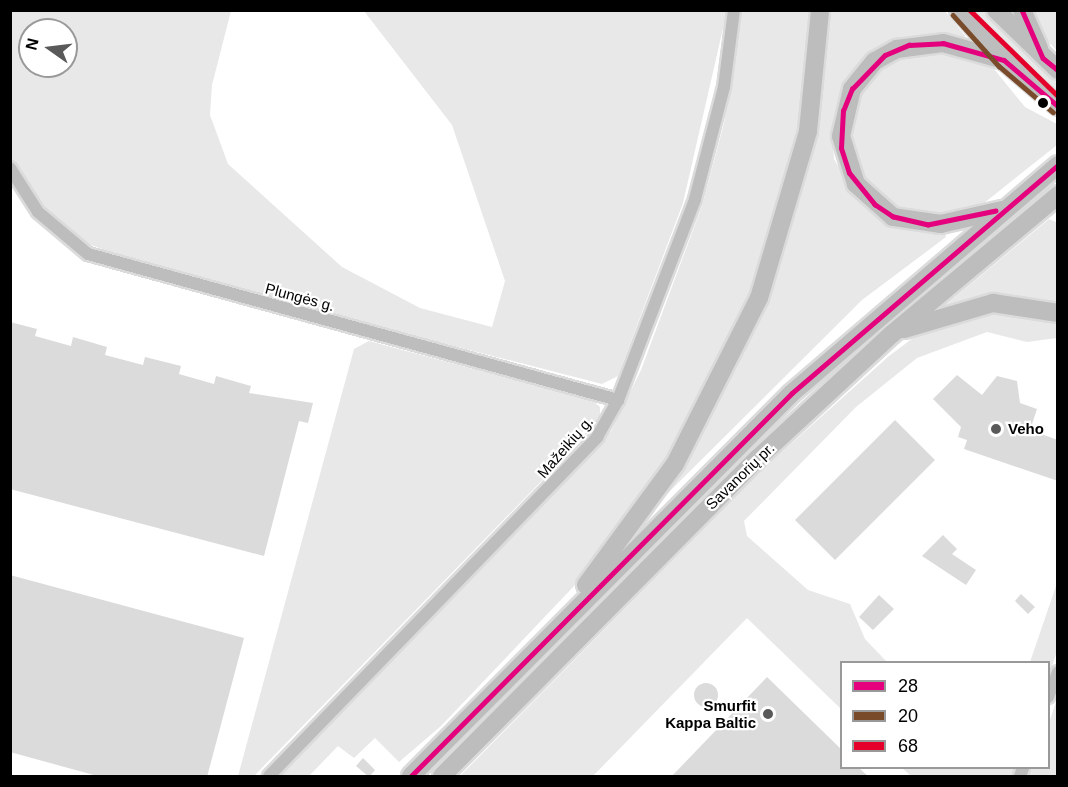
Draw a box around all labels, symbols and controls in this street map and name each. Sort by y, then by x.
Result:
north arrow [18,18,78,78]
text: N [22,36,42,52]
unlabelled marker [1037,97,1049,109]
street label: Plungės g. [263,279,337,315]
street label: Mažeikių g. [533,412,597,482]
place label: Veho [1008,420,1044,438]
marker: Veho [989,422,1003,436]
street label: Savanorių pr. [702,439,778,513]
legend [840,661,1050,769]
text: 28 [898,676,918,696]
place label: Smurfit Kappa Baltic [665,696,756,731]
text: 20 [898,706,918,726]
marker: Smurfit Kappa Baltic [761,707,775,721]
text: 68 [898,736,918,756]

